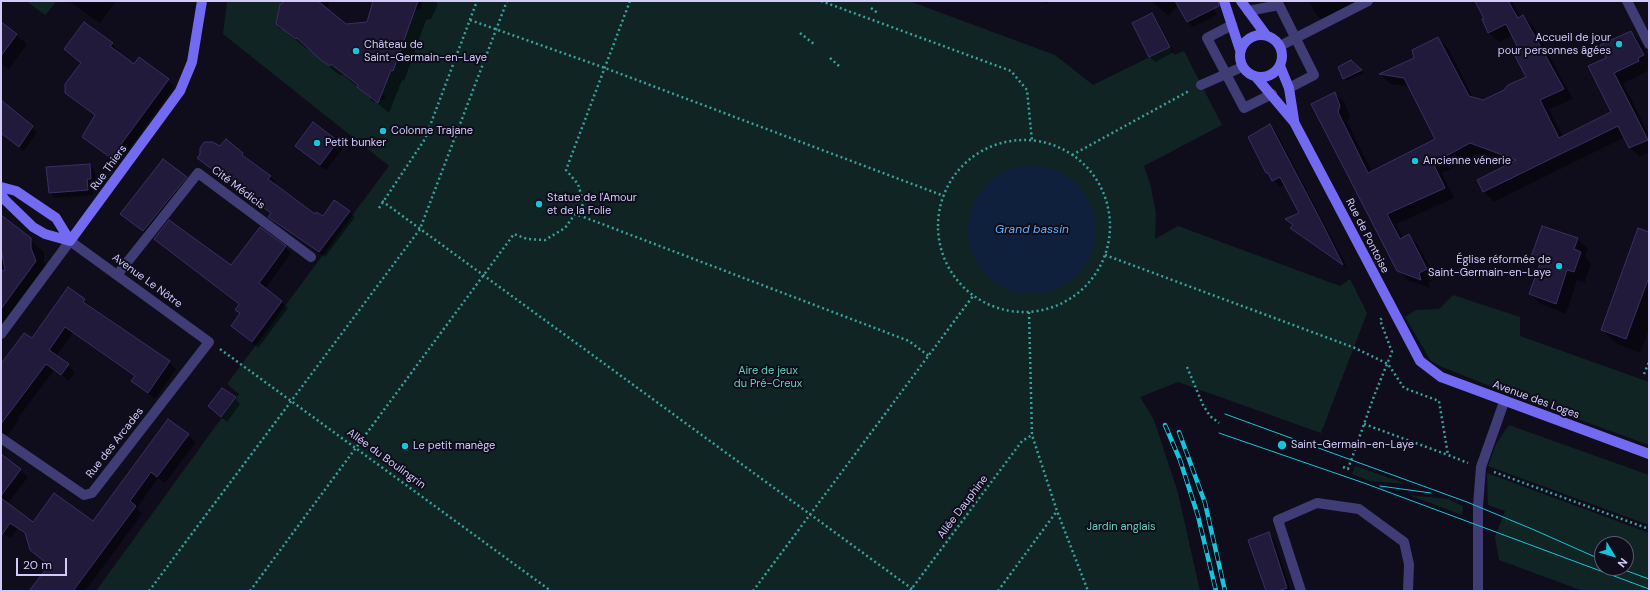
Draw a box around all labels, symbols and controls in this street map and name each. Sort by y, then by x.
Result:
place label: Accueil de jour pour personnes âgées [1498,31,1611,57]
place label: Château de Saint-Germain-en-Laye [364,38,487,64]
marker: Accueil de jour pour personnes âgées [1614,39,1624,49]
marker: Château de Saint-Germain-en-Laye [351,46,361,56]
place label: Colonne Trajane [391,124,473,138]
marker: Colonne Trajane [378,126,388,136]
place label: Petit bunker [325,136,386,150]
marker: Petit bunker [312,138,322,148]
street label: Rue Thiers [88,143,130,193]
place label: Ancienne vénerie [1423,154,1511,168]
marker: Ancienne vénerie [1410,156,1420,166]
street label: Cité Médicis [209,164,267,212]
place label: Statue de l'Amour et de la Folie [547,191,637,217]
street label: Rue de Pontoise [1342,196,1392,276]
marker: Statue de l'Amour et de la Folie [534,199,544,209]
water label: Grand bassin [995,223,1069,237]
street label: Avenue Le Nôtre [109,251,185,311]
place label: Église réformée de Saint-Germain-en-Laye [1428,253,1551,279]
marker: Église réformée de Saint-Germain-en-Laye [1554,261,1564,271]
park label: Aire de jeux du Pré-Creux [734,364,802,390]
street label: Avenue des Loges [1491,378,1581,422]
street label: Rue des Arcades [83,405,147,481]
street label: Allée du Boulingrin [344,426,428,492]
place label: Saint-Germain-en-Laye [1291,438,1414,452]
place label: Le petit manège [413,439,495,453]
marker: Saint-Germain-en-Laye [1276,439,1288,451]
marker: Le petit manège [400,441,410,451]
street label: Allée Dauphine [935,473,991,541]
park label: Jardin anglais [1086,520,1156,534]
north arrow [1594,536,1634,576]
scale bar [18,550,69,576]
text: N [1615,555,1631,570]
text: 20 m [23,557,52,573]

